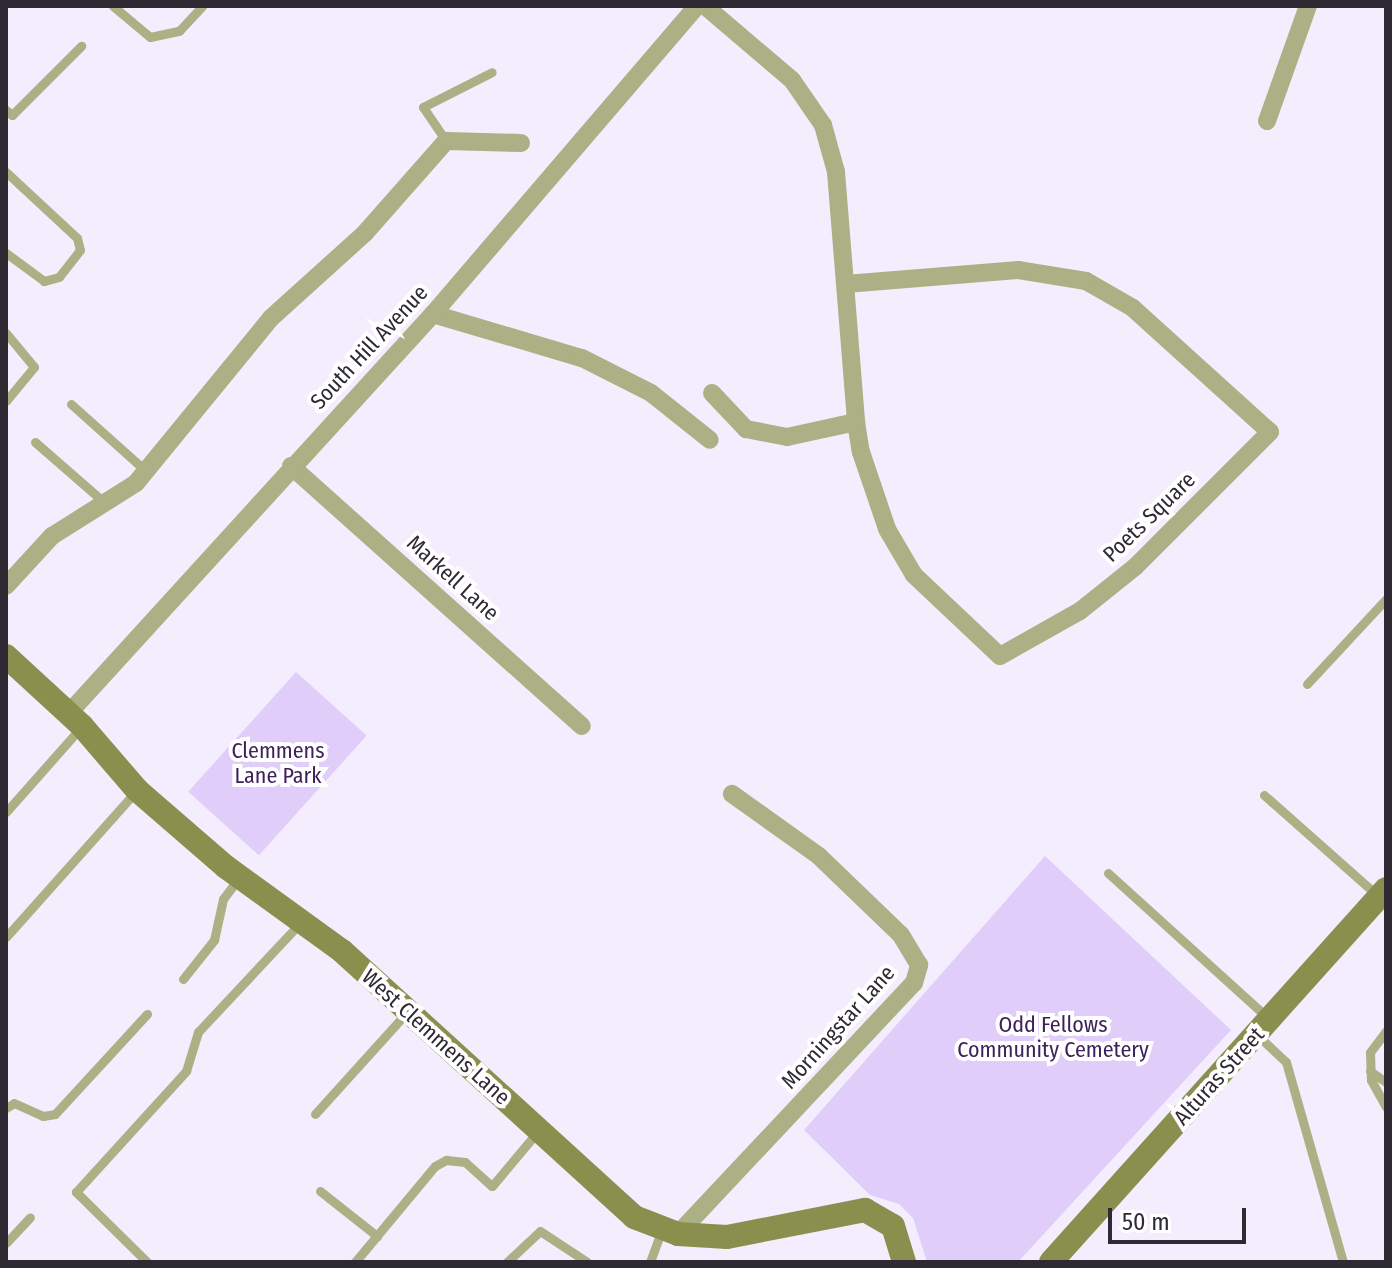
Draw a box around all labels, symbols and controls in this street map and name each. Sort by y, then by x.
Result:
street label: South Hill Avenue [305,280,433,414]
street label: Poets Square [1097,467,1201,567]
street label: Markell Lane [402,530,504,626]
park label: Clemmens Lane Park [231,737,325,788]
street label: Morningstar Lane [776,960,900,1094]
street label: West Clemmens Lane [357,964,515,1110]
park label: Odd Fellows Community Cemetery [957,1011,1149,1062]
street label: Alturas Street [1168,1022,1270,1130]
scale bar [1112,1192,1250,1242]
text: 50 m [1122,1208,1170,1236]

